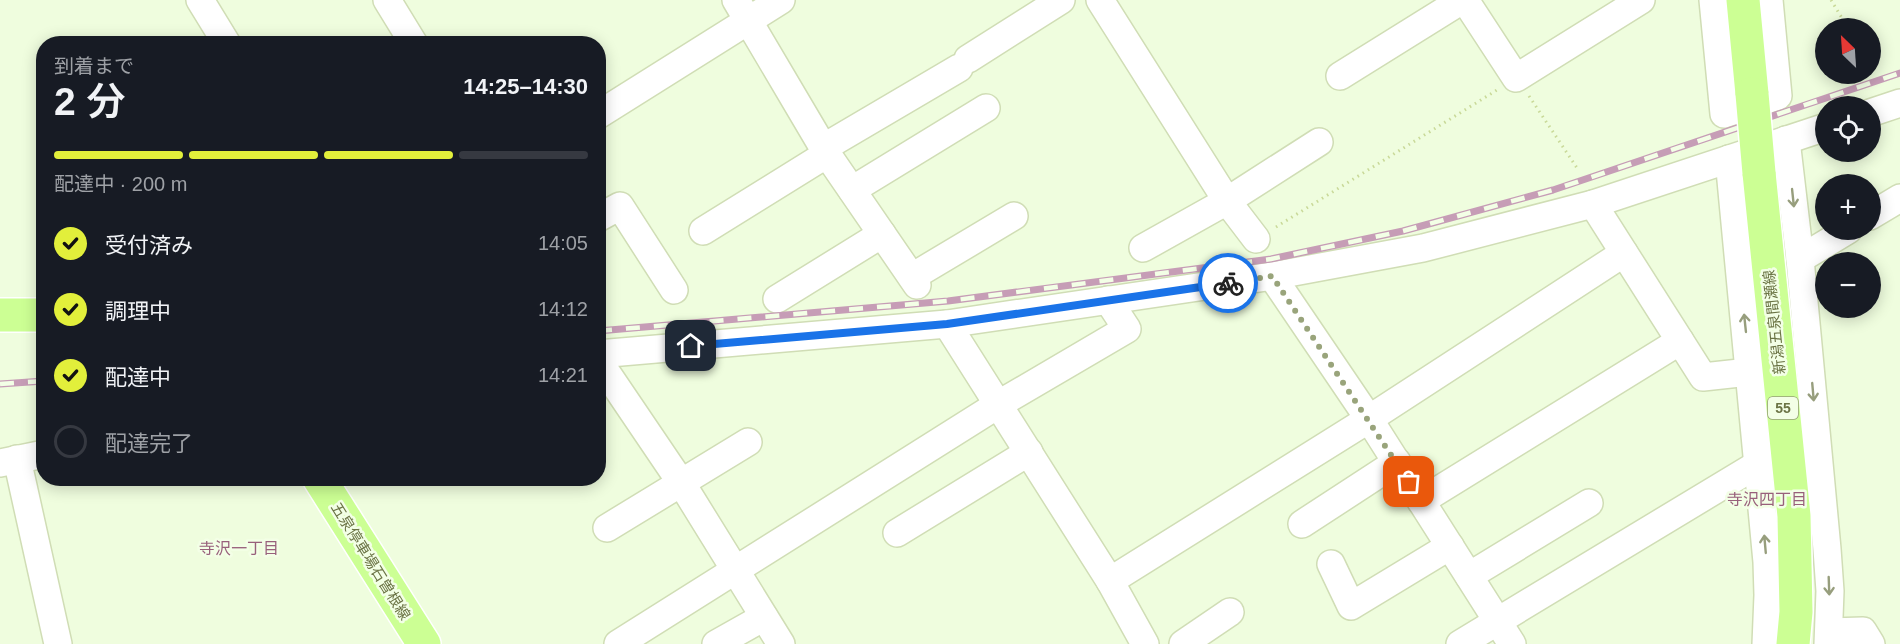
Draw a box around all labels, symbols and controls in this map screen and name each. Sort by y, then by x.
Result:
north arrow [1815,18,1881,84]
map controls [1815,18,1881,318]
text: 到着まで [54,55,134,77]
text: 14:25–14:30 [463,74,588,99]
text: 2 分 [54,80,126,123]
button: locate [1815,96,1881,162]
text: 配達中 · 200 m [54,173,187,195]
button: + [1815,174,1881,240]
one-way arrow [1788,188,1799,208]
icon: check [54,227,87,260]
text: 14:05 [538,232,588,254]
text: 受付済み [105,233,193,258]
button: − [1815,252,1881,318]
courier [1198,253,1258,313]
icon: bike [1212,267,1245,300]
street label: 新潟五泉間瀬線 [1760,269,1788,375]
icon: check [54,293,87,326]
text: 14:12 [538,298,588,320]
text: 調理中 [105,299,171,324]
one-way arrow [1739,313,1750,333]
pin [665,320,716,371]
icon: home [674,329,707,362]
icon: check [54,359,87,392]
text: 14:21 [538,364,588,386]
text: 配達中 [105,365,171,390]
one-way arrow [1808,382,1819,402]
road number: 55 [1768,397,1798,419]
text: 配達完了 [105,431,193,456]
pin [1383,456,1434,507]
icon: bag [1392,465,1425,498]
district label: 寺沢四丁目 [1727,491,1807,508]
street label: 五泉停車場石曽根線 [328,499,414,623]
one-way arrow [1759,534,1770,554]
district label: 寺沢一丁目 [199,540,279,557]
one-way arrow [1824,576,1835,596]

